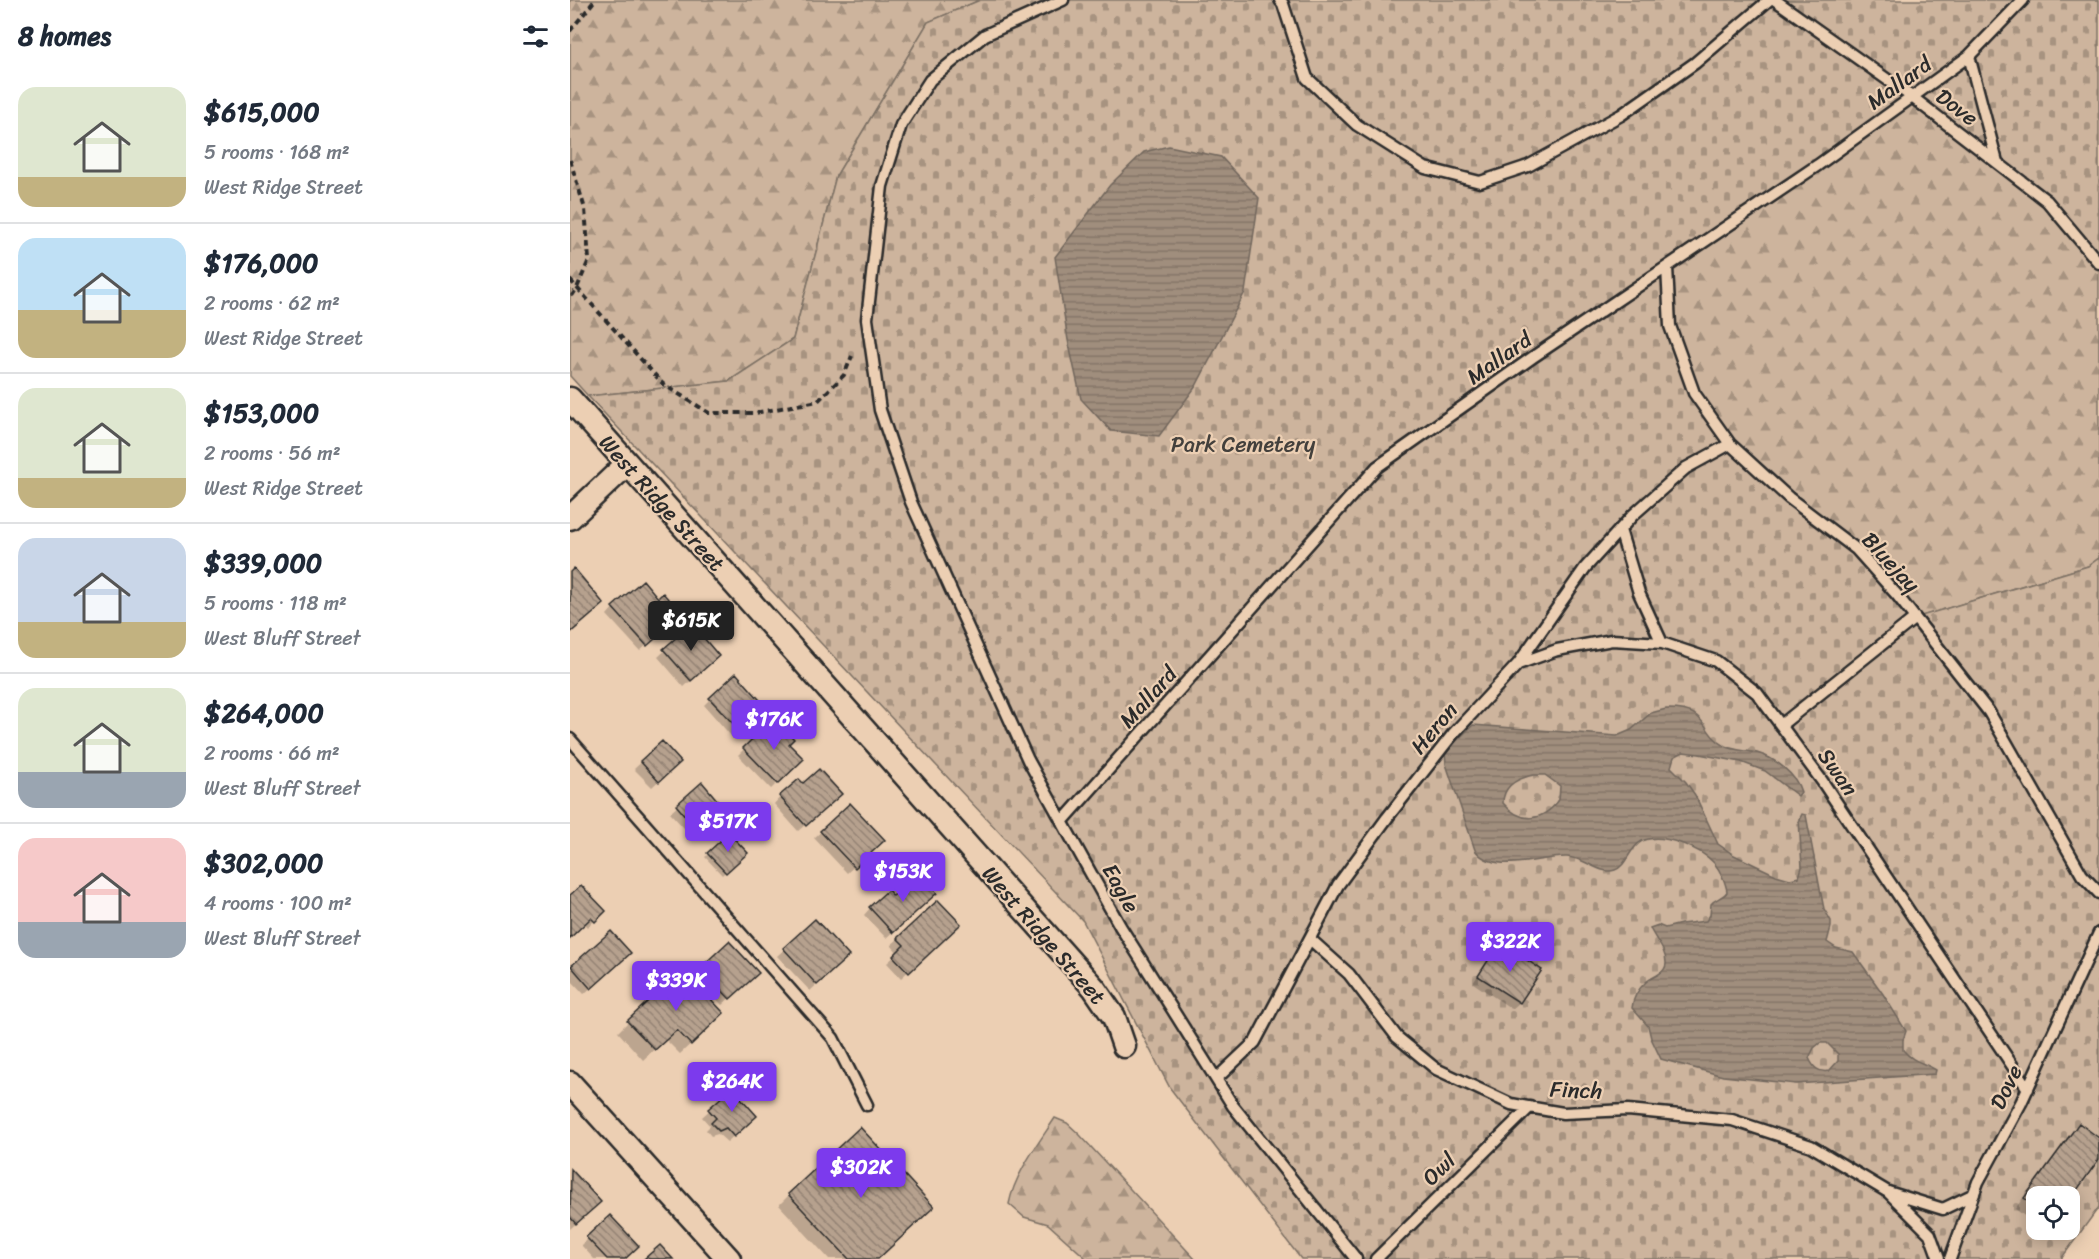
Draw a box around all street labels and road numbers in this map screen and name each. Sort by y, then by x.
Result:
street label: Mallard [1858,45,1941,120]
street label: Dove [1927,78,1987,136]
street label: Mallard [1458,320,1541,395]
street label: West Ridge Street [589,425,735,581]
street label: Bluejay [1852,522,1931,602]
street label: Mallard [1109,656,1188,737]
street label: Heron [1400,693,1468,763]
street label: Swan [1807,740,1869,805]
street label: West Ridge Street [972,856,1116,1014]
street label: Eagle [1091,856,1151,920]
street label: Dove [1978,1058,2034,1116]
street label: Finch [1549,1070,1603,1110]
street label: Owl [1413,1142,1466,1195]

